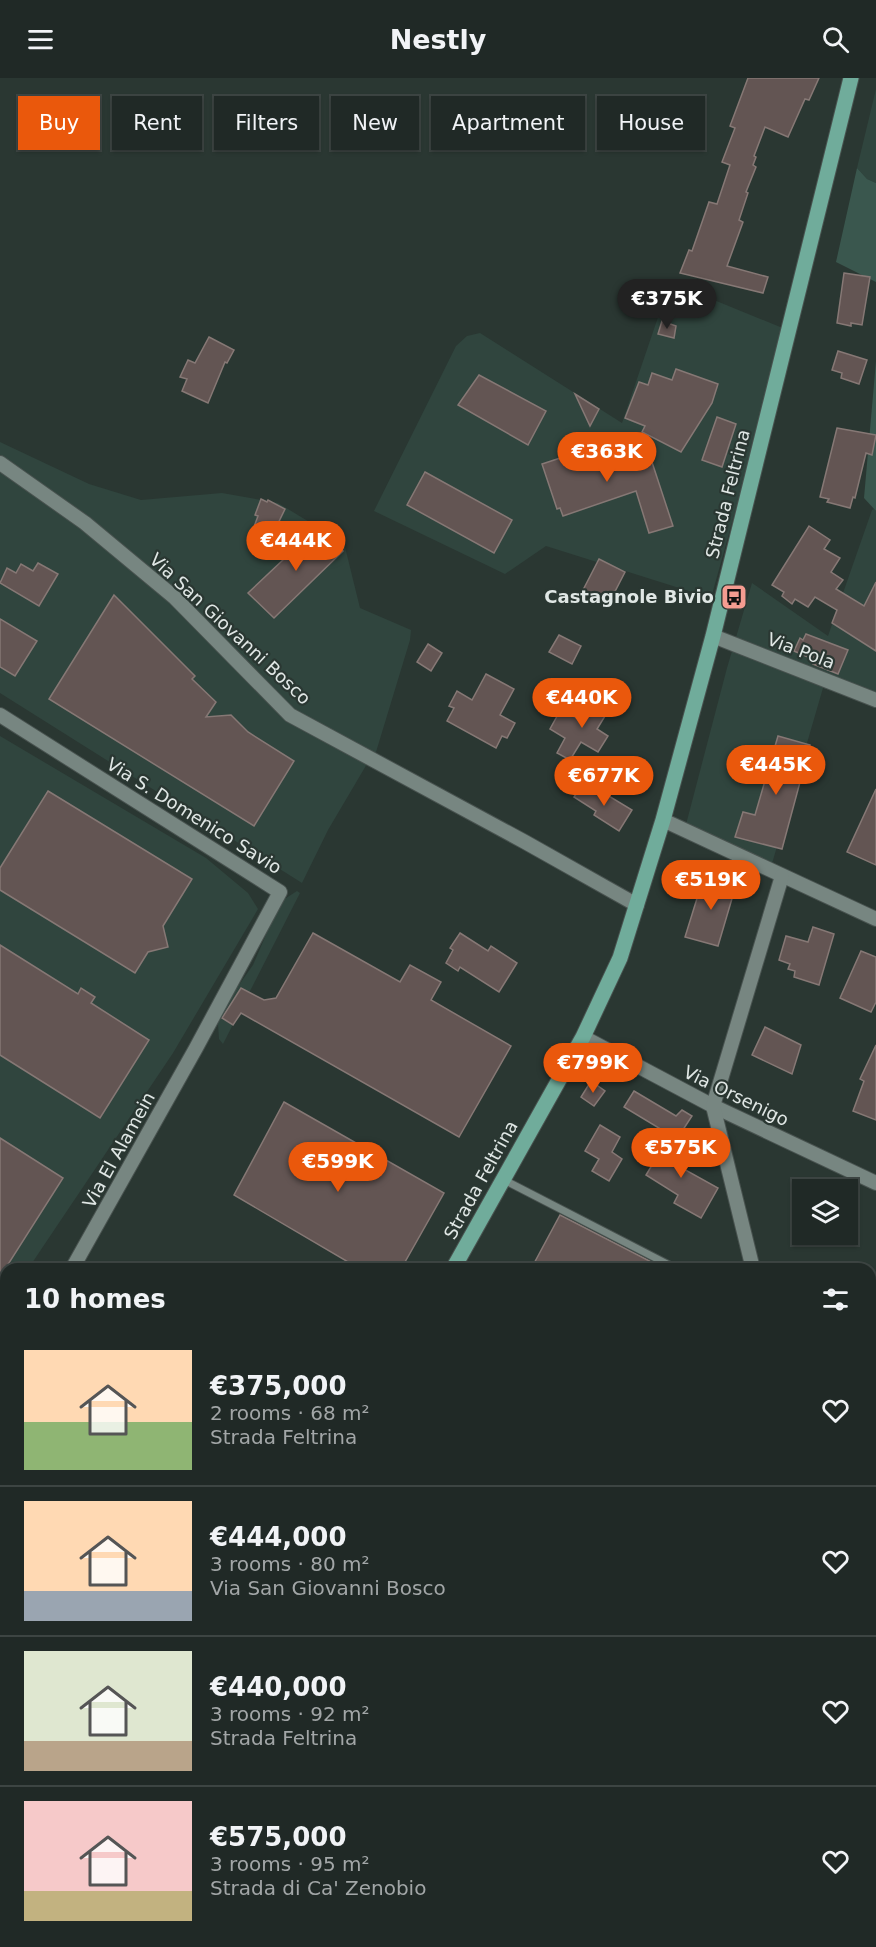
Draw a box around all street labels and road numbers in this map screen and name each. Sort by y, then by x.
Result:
street label: Strada Feltrina [701,427,754,561]
street label: Via San Giovanni Bosco [146,549,315,709]
street label: Via Pola [764,628,838,673]
street label: Via S. Domenico Savio [103,753,286,878]
street label: Via Orsenigo [680,1061,792,1130]
street label: Via El Alamein [78,1088,159,1211]
street label: Strada Feltrina [439,1117,522,1243]

